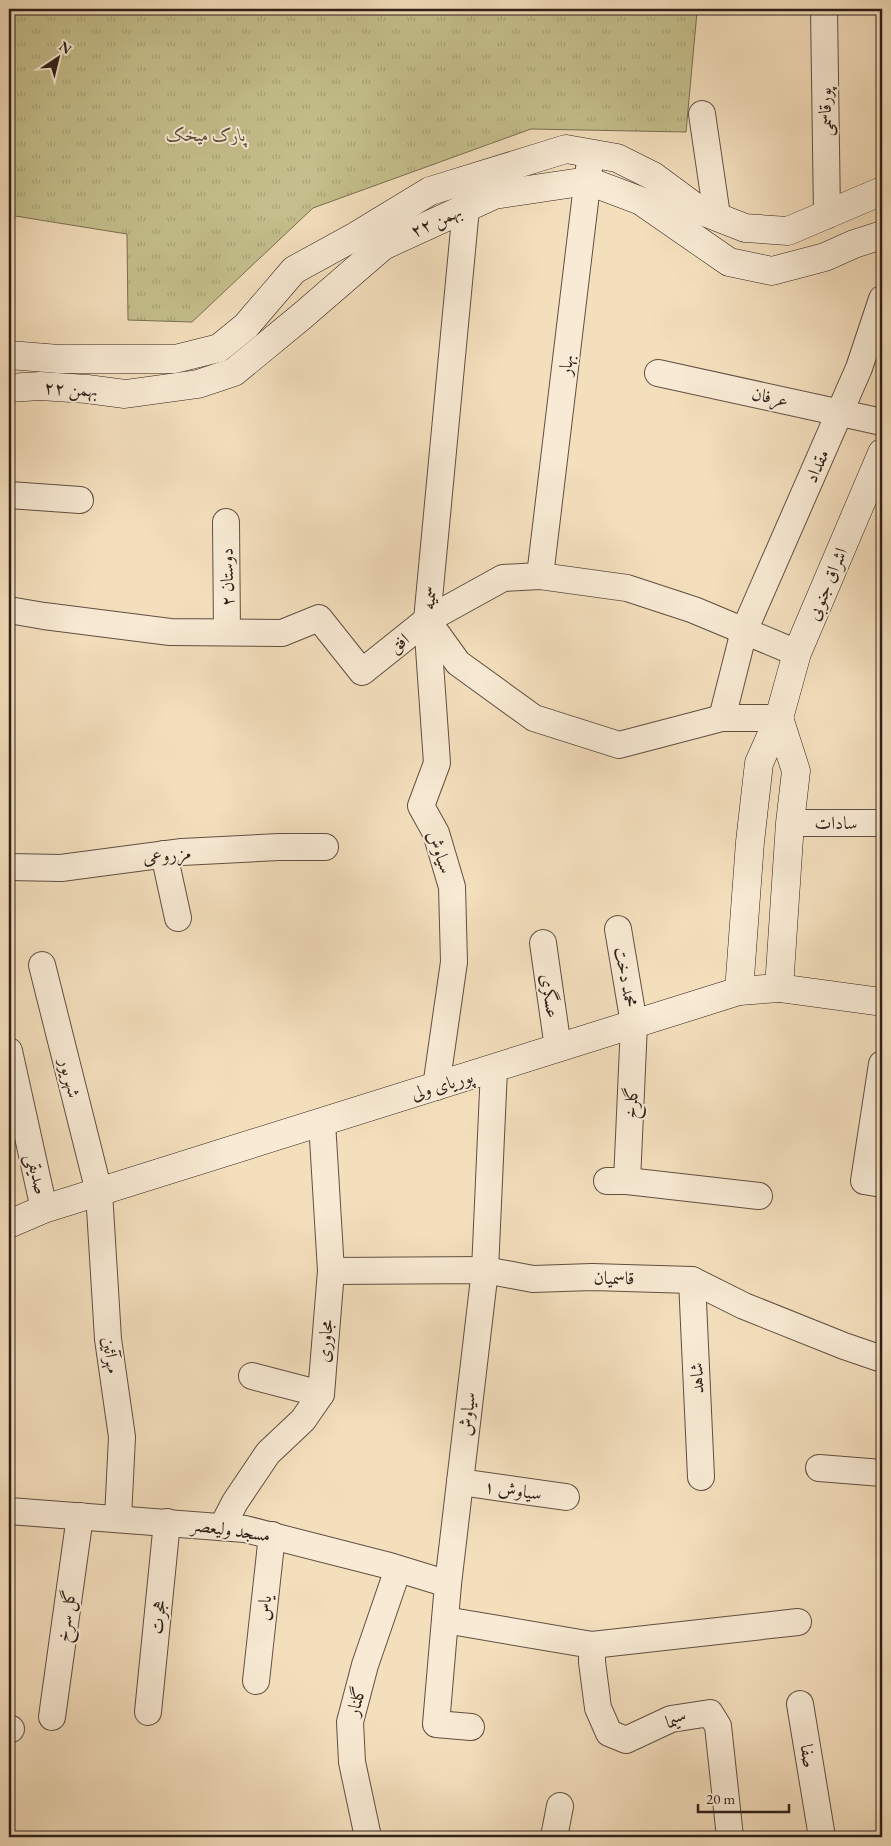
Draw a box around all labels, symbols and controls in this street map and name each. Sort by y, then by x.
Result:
north arrow [32,32,82,82]
text: N [56,37,76,58]
street label: پورقاسمی [813,86,838,137]
park label: پارک میخک [166,123,248,148]
street label: ۲۲ بهمن [407,199,465,243]
street label: بهار [553,353,579,379]
street label: ۲۲ بهمن [43,375,99,403]
street label: عرفان [749,381,791,414]
street label: مقداد [799,445,834,486]
street label: اشراق جنوبی [801,544,854,625]
street label: دوستان ۲ [214,548,239,606]
street label: سمیه [416,585,441,611]
street label: افق [384,627,414,658]
street label: سادات [814,811,858,834]
street label: سیاوش [422,827,458,876]
street label: مزروعی [142,841,192,870]
street label: محمد دخت [610,945,643,1009]
street label: عسگری [535,972,565,1020]
street label: شهریور [53,1054,86,1100]
street label: پوریای ولی [408,1064,478,1107]
street label: گلرخ [618,1086,648,1120]
street label: صدیقی [20,1151,53,1197]
street label: قاسمیان [593,1266,635,1289]
street label: مجاوری [311,1318,338,1363]
street label: مهرآئین [97,1335,125,1375]
street label: شاهد [684,1362,709,1394]
street label: سیاوش [453,1391,480,1437]
street label: سیاوش ۱ [483,1474,543,1505]
street label: مسجد ولیعصر [188,1512,272,1547]
street label: گل سرخ [50,1588,86,1644]
street label: یاس [251,1593,276,1622]
street label: هجرت [145,1599,171,1635]
street label: گلنار [340,1684,370,1720]
street label: سیما [663,1706,689,1733]
street label: صفا [795,1743,822,1769]
scale bar [698,1781,790,1813]
text: 20 m [706,1789,735,1808]

